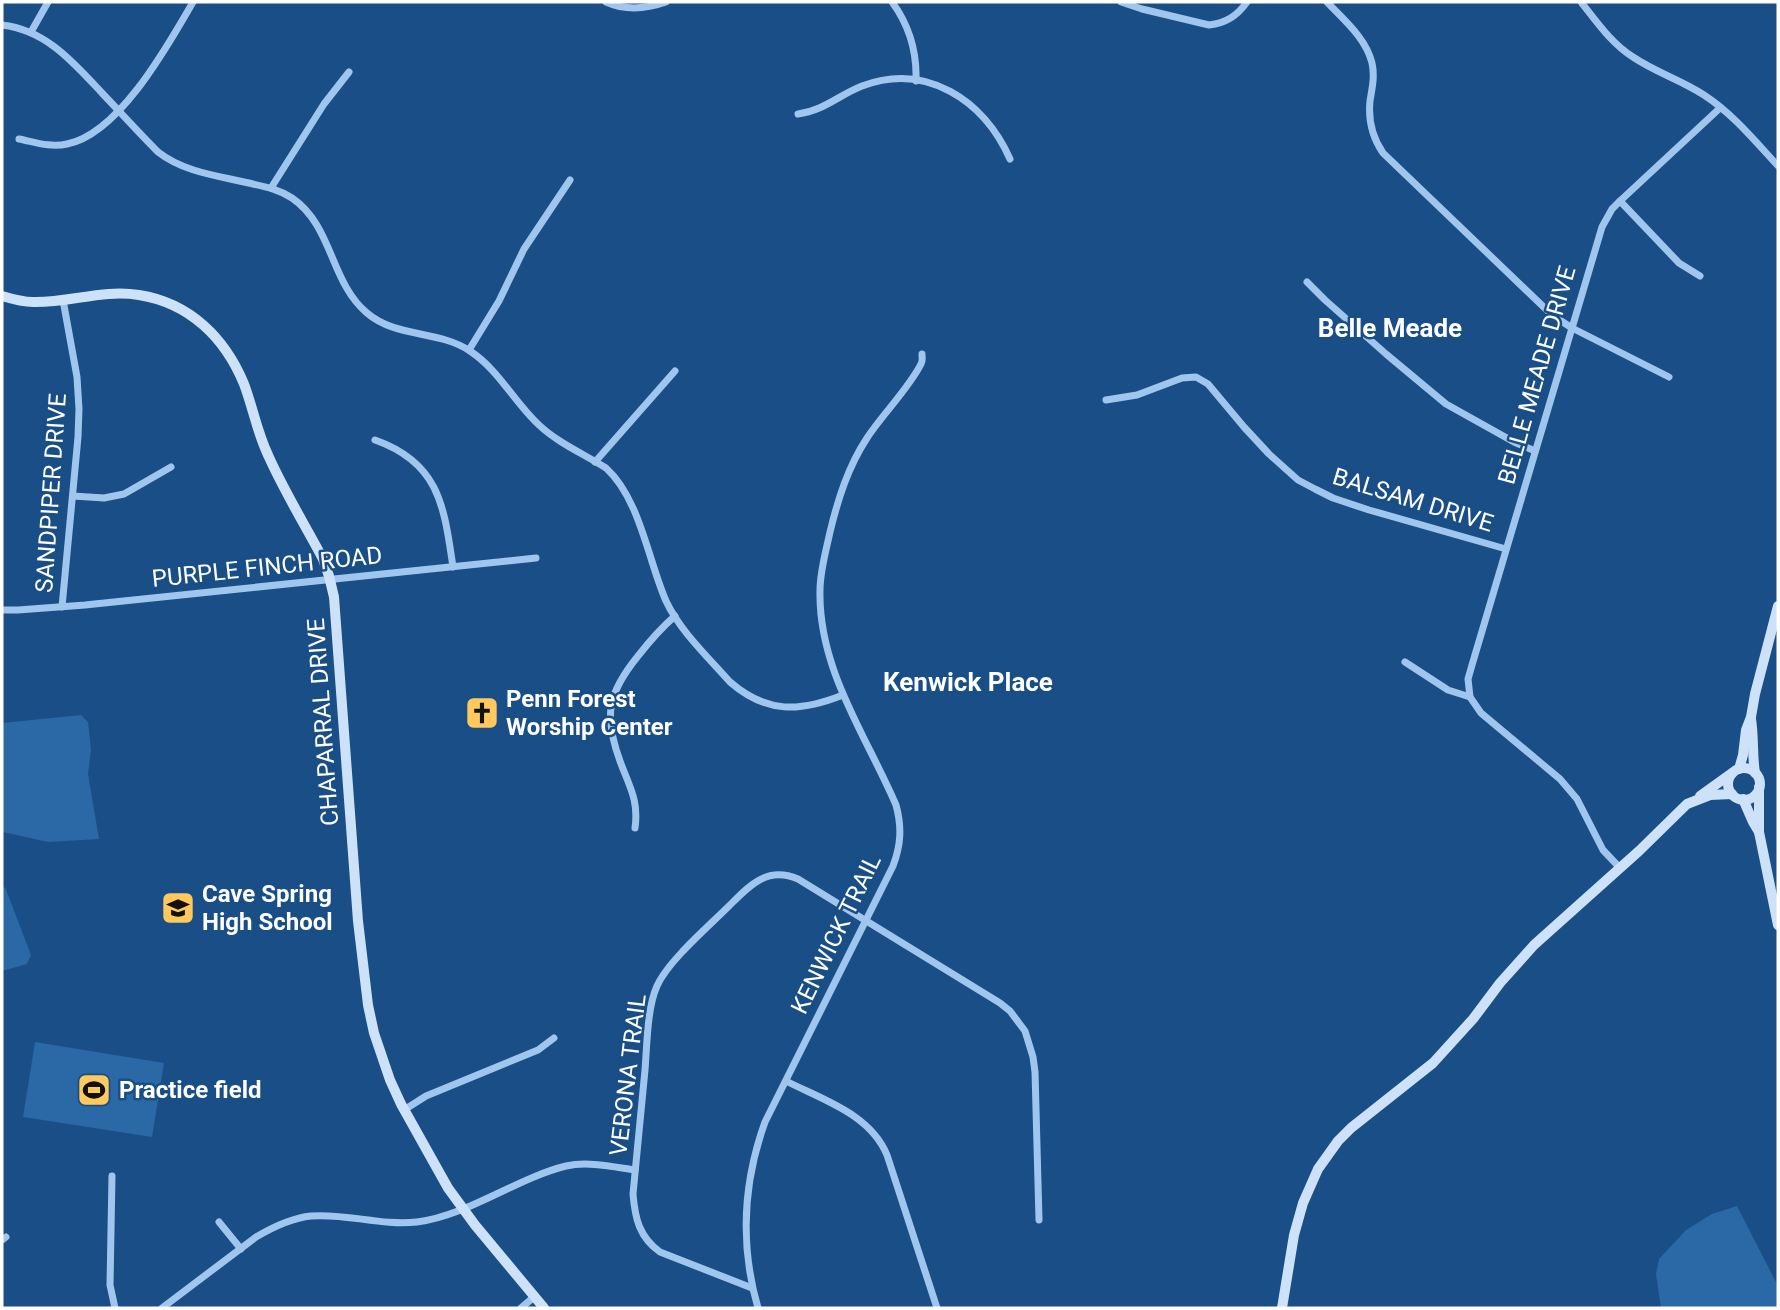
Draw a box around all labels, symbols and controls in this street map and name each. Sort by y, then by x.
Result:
street label: BELLE MEADE DRIVE [1492,263,1582,487]
district label: Belle Meade [1318,313,1462,343]
street label: SANDPIPER DRIVE [30,392,72,594]
street label: BALSAM DRIVE [1329,462,1497,538]
street label: PURPLE FINCH ROAD [151,541,383,593]
street label: CHAPARRAL DRIVE [302,617,344,827]
district label: Kenwick Place [883,667,1053,697]
place label: Penn Forest Worship Center [506,685,673,741]
church icon: Penn Forest Worship Center [463,694,501,732]
street label: KENWICK TRAIL [785,850,887,1018]
place label: Cave Spring High School [202,880,333,936]
school or university icon: Cave Spring High School [159,889,197,927]
street label: VERONA TRAIL [604,992,652,1158]
sports icon: Practice field [75,1071,113,1109]
place label: Practice field [119,1076,262,1104]

